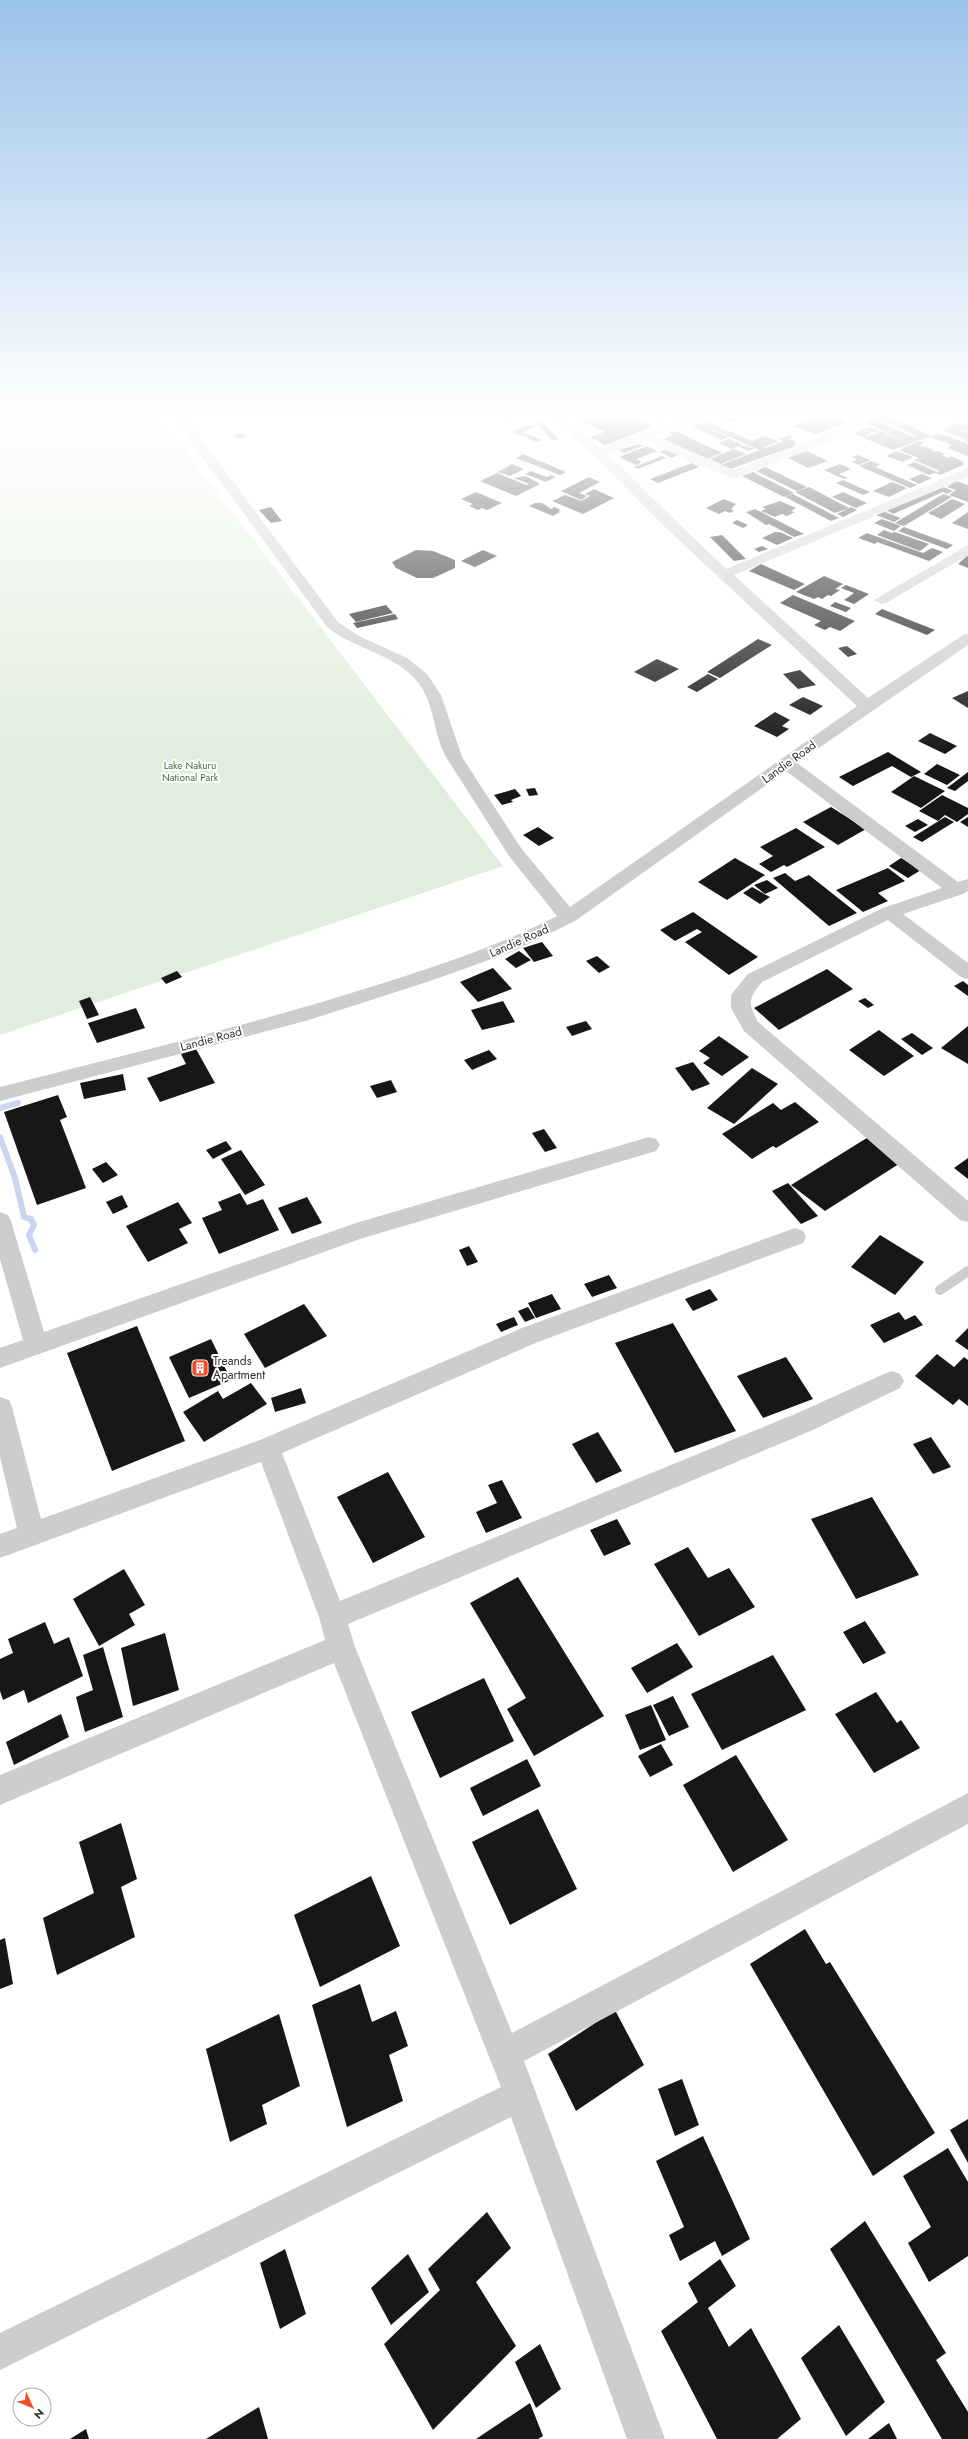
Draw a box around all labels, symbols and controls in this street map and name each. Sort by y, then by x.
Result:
street label: Landie Road [758,736,820,788]
park label: Lake Nakuru National Park [162,758,219,785]
street label: Landie Road [487,920,551,962]
street label: Landie Road [178,1022,244,1056]
place label: Treands Apartment [213,1352,265,1384]
building icon: Treands Apartment [190,1358,210,1378]
north arrow [12,2387,52,2427]
text: N [30,2405,48,2423]

